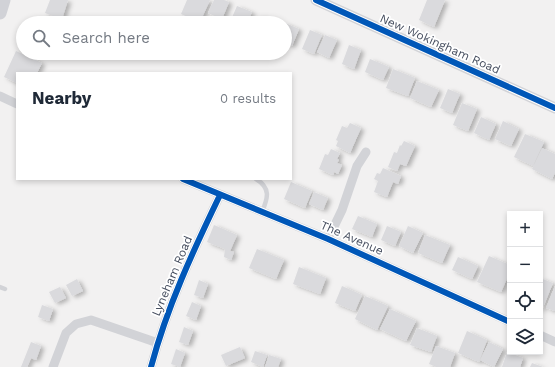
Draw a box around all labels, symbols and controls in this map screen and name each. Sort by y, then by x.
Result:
street label: New Wokingham Road [378,11,502,77]
search box [16,16,292,60]
icon: search [30,27,52,49]
text: Search here [62,29,150,47]
text: Nearby [32,88,91,108]
text: 0 results [220,91,276,106]
map controls [507,211,543,355]
button: + [507,211,543,247]
street label: The Avenue [318,218,386,258]
street label: Lyneham Road [149,234,195,318]
button: − [507,247,543,283]
button: locate [507,283,543,319]
button: layers [507,319,543,355]

